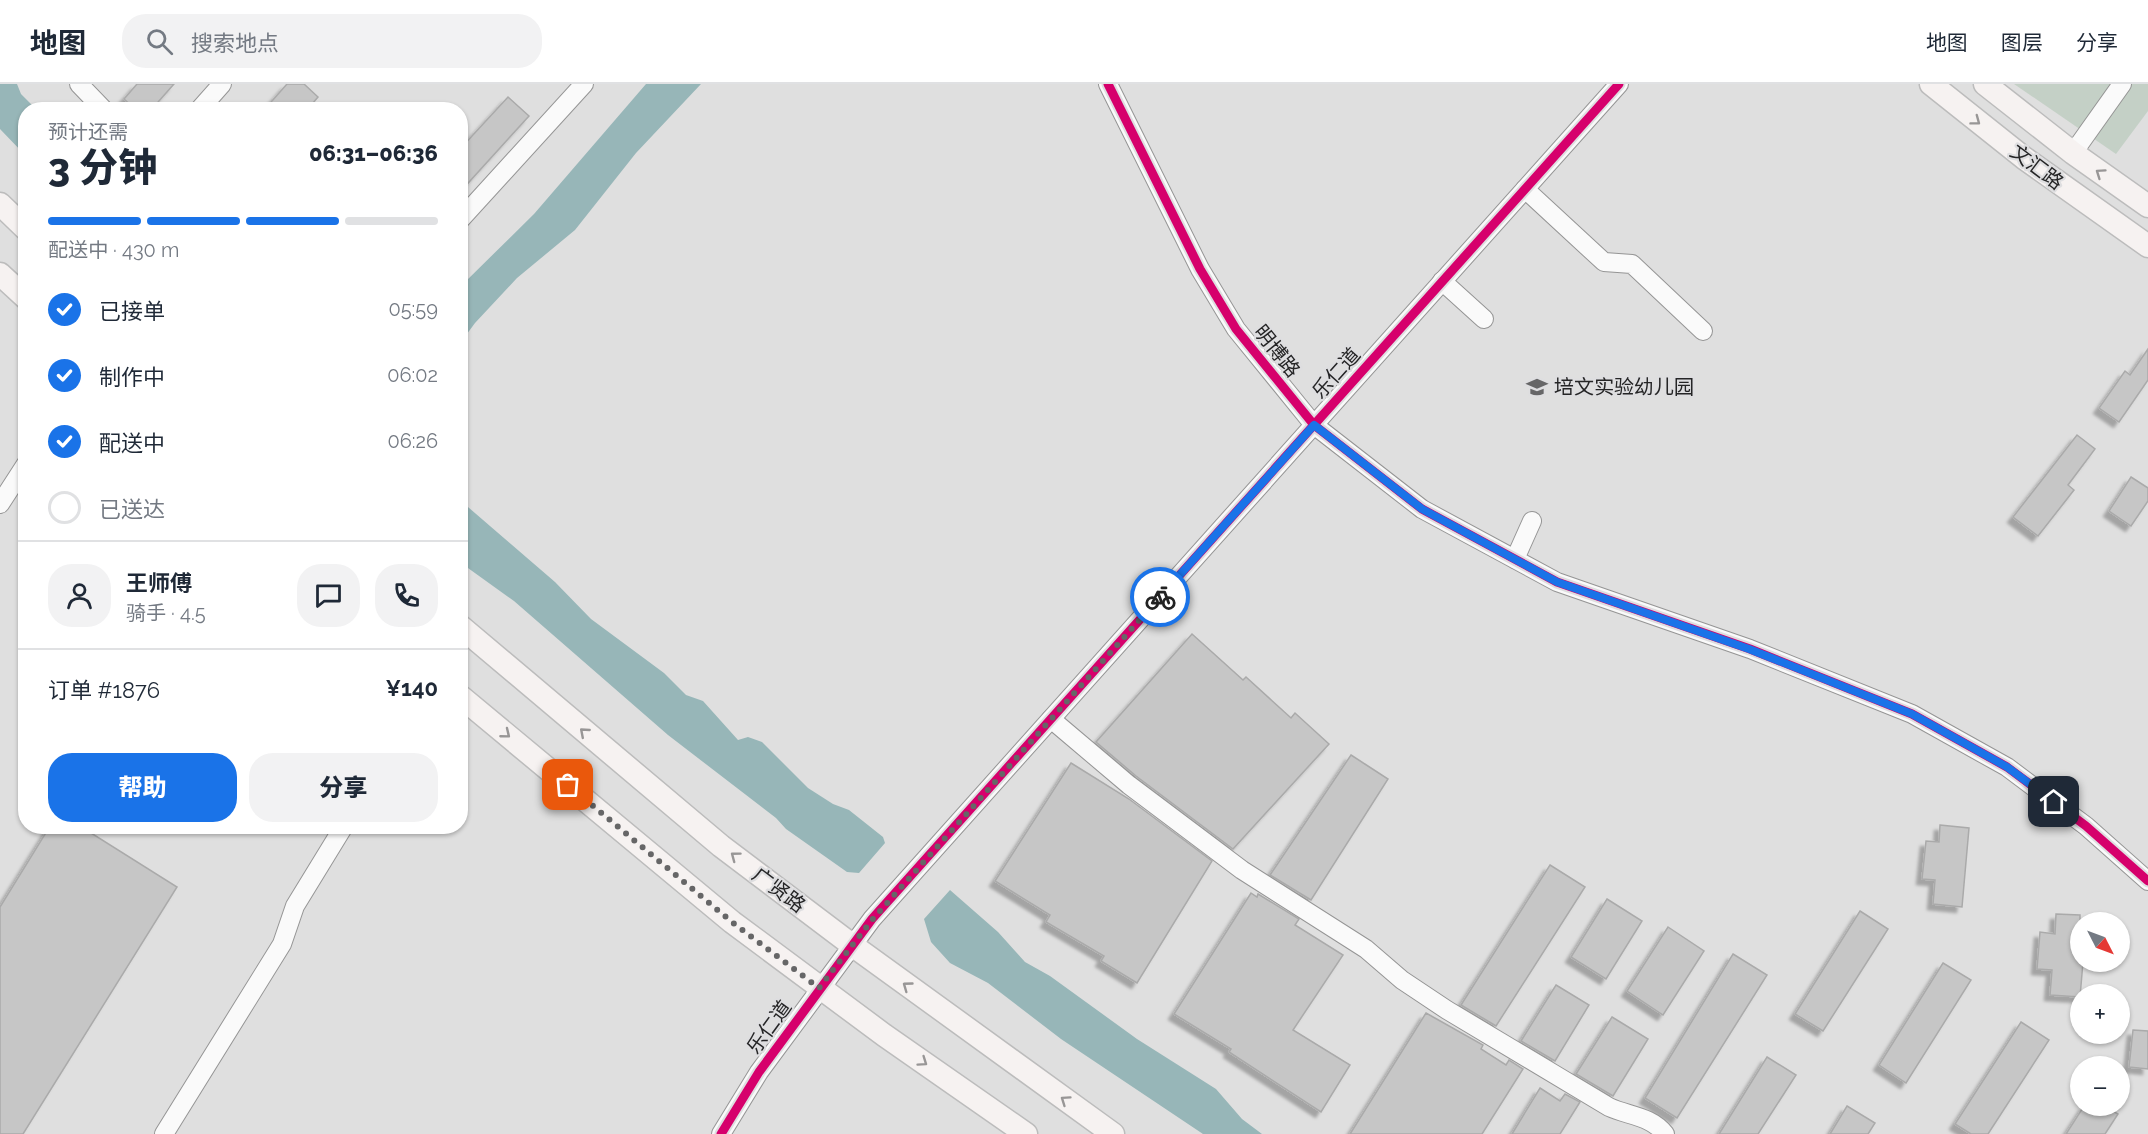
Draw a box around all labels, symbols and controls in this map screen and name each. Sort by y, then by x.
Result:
search box [122,14,542,68]
icon: search [143,25,176,58]
text: 地图 [30,27,86,60]
text: 搜索地点 [191,30,279,56]
text: 地图 [1926,30,1968,55]
text: 图层 [2001,30,2043,55]
text: 分享 [2076,30,2118,55]
one-way arrow [1969,114,1980,125]
text: 预计还需 [48,120,128,144]
street label: 文汇路 [2006,139,2068,195]
text: 06:31–06:36 [309,140,438,166]
text: 3 分钟 [48,144,157,190]
one-way arrow [2096,169,2107,180]
text: 配送中 · 430 m [48,238,179,262]
icon: check [48,293,81,326]
text: 05:59 [388,297,438,321]
text: 已接单 [99,298,165,324]
street label: 明博路 [1249,320,1305,382]
street label: 乐仁道 [1307,343,1365,403]
icon: check [48,359,81,392]
text: 06:02 [387,363,438,387]
text: 制作中 [99,364,165,390]
school or university icon: 培文实验幼儿园 [1525,375,1549,399]
place label: 培文实验幼儿园 [1554,375,1694,399]
icon: check [48,425,81,458]
text: 06:26 [387,429,438,453]
text: 配送中 [99,430,165,456]
text: 已送达 [99,496,165,522]
button: person [48,564,111,627]
button: chat [297,564,360,627]
button: phone [375,564,438,627]
courier [1130,567,1190,627]
text: 王师傅 [126,570,192,596]
icon: bike [1144,581,1177,614]
text: 骑手 · 4.5 [126,601,206,625]
text: ¥140 [385,675,438,701]
text: 订单 #1876 [48,677,160,703]
one-way arrow [499,726,510,737]
one-way arrow [580,728,591,739]
button: 帮助 [48,753,237,822]
button: 分享 [249,753,438,822]
pin [542,759,593,810]
icon: bag [551,768,584,801]
pin [2028,776,2079,827]
icon: home [2037,785,2070,818]
one-way arrow [730,853,741,864]
street label: 广贤路 [748,862,810,918]
north arrow [2070,912,2130,972]
map controls [2070,912,2130,1116]
one-way arrow [903,982,914,993]
button: + [2070,984,2130,1044]
street label: 乐仁道 [742,996,796,1058]
one-way arrow [916,1055,927,1066]
button: − [2070,1056,2130,1116]
one-way arrow [1061,1096,1072,1107]

